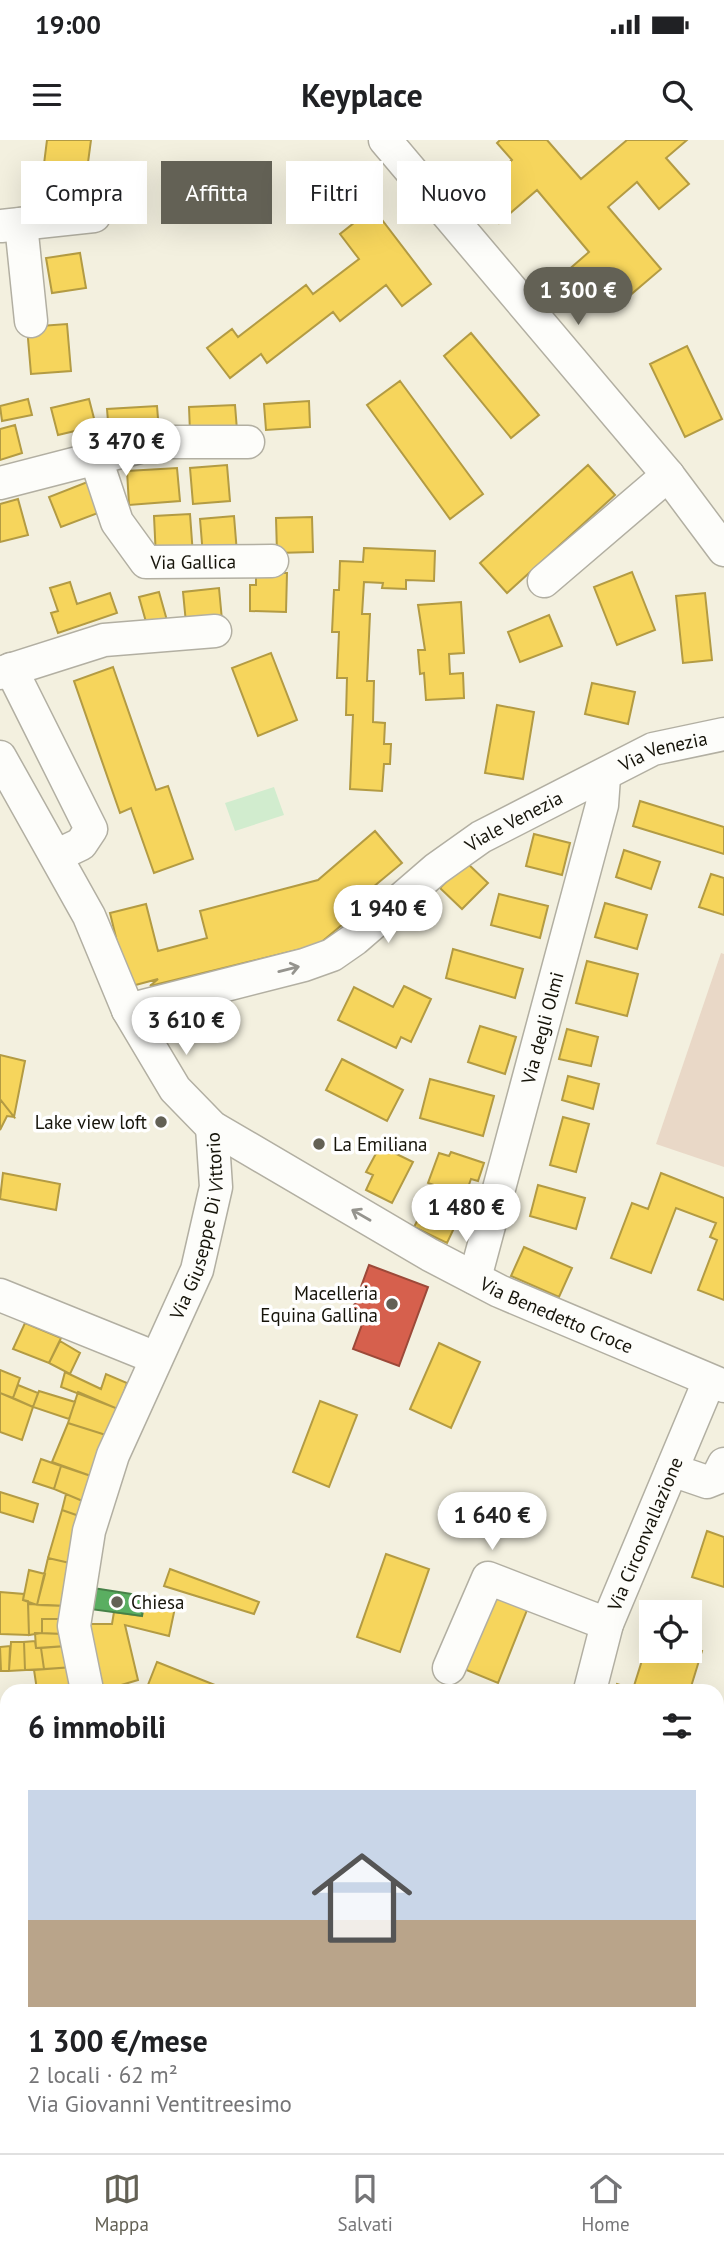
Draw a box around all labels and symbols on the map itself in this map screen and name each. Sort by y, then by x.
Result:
pin: 1 300 € [513,268,643,327]
pin: 3 470 € [61,418,191,478]
street label: Via Gallica [149,549,236,574]
street label: Via Venezia [614,726,709,777]
street label: Viale Venezia [459,785,567,857]
pin: 1 940 € [323,886,453,945]
one-way arrow [277,962,300,975]
street label: Via degli Olmi [515,969,569,1088]
pin: 3 610 € [121,998,251,1057]
place label: Lake view loft [35,1110,148,1134]
marker: Lake view loft [153,1114,169,1130]
street label: Via Giuseppe Di Vittorio [164,1131,229,1324]
place label: La Emiliana [333,1132,428,1156]
marker: La Emiliana [311,1136,327,1152]
pin: 1 480 € [401,1184,531,1244]
one-way arrow [351,1207,371,1221]
street label: Via Benedetto Croce [475,1271,637,1358]
place label: Macelleria Equina Gallina [260,1281,378,1327]
marker: Macelleria Equina Gallina [384,1296,400,1312]
street label: Via Circonvallazione [602,1453,688,1615]
pin: 1 640 € [427,1492,557,1552]
place label: Chiesa [131,1590,184,1614]
marker: Chiesa [109,1594,125,1610]

